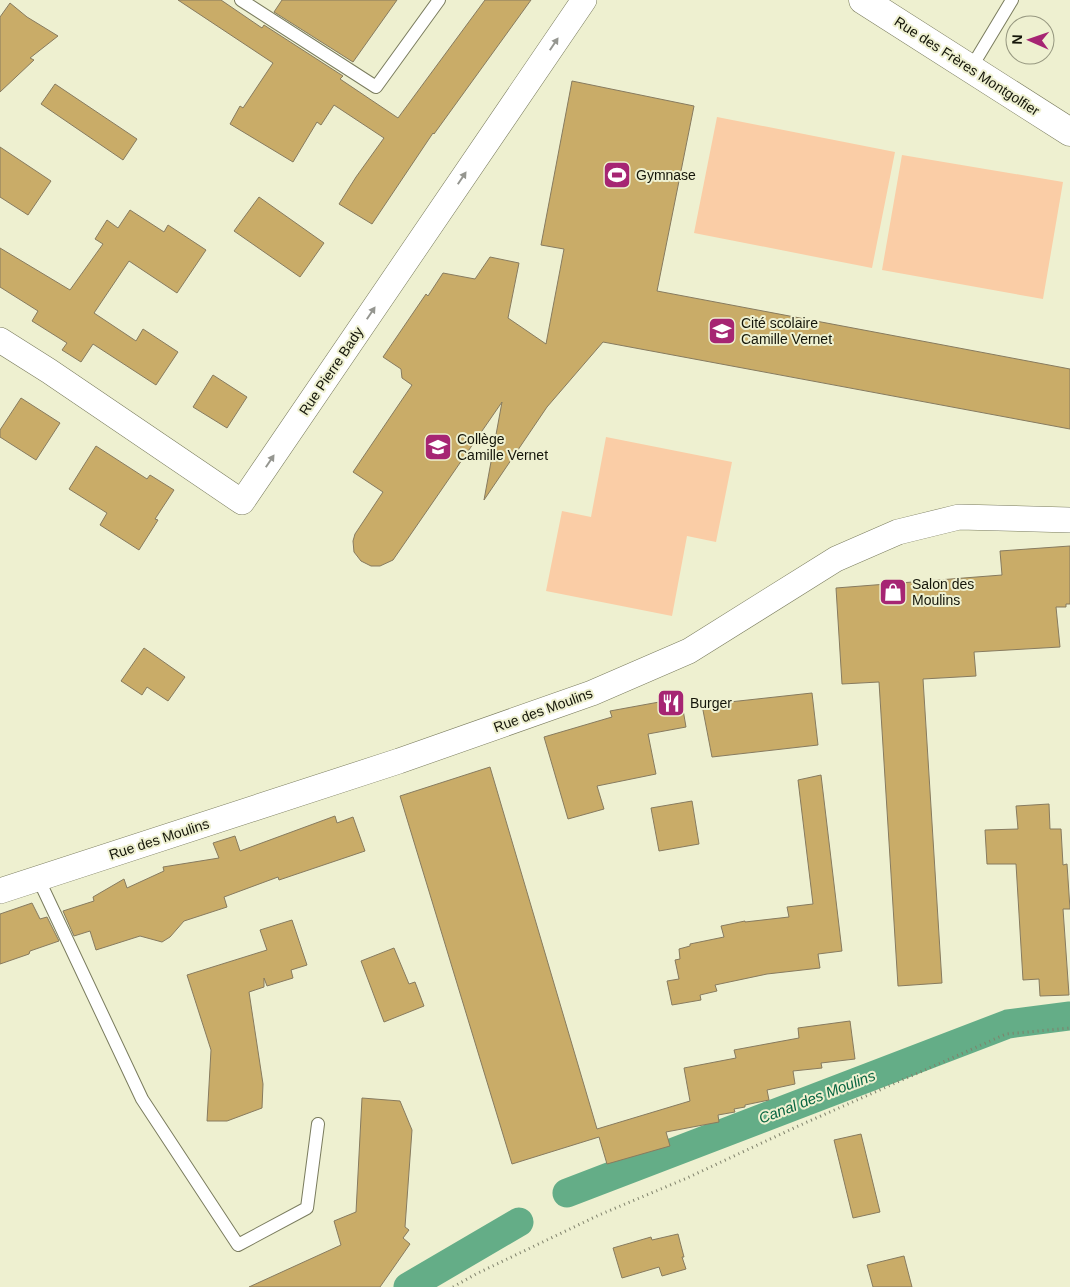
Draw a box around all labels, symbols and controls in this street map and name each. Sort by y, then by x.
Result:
street label: Rue des Frères Montgolfier [892,13,1043,119]
north arrow [1005,15,1055,65]
text: N [1009,34,1025,45]
one-way arrow [549,37,559,51]
sports icon: Gymnase [602,160,632,190]
place label: Gymnase [636,167,696,183]
one-way arrow [458,172,467,185]
one-way arrow [366,306,376,319]
place label: Cité scolaire Camille Vernet [741,315,832,347]
school or university icon: Cité scolaire Camille Vernet [707,316,737,346]
street label: Rue Pierre Bady [296,324,366,418]
place label: Collège Camille Vernet [457,431,548,463]
school or university icon: Collège Camille Vernet [423,432,453,462]
one-way arrow [265,455,274,468]
place label: Salon des Moulins [912,576,974,608]
shop icon: Salon des Moulins [878,577,908,607]
street label: Rue des Moulins [491,685,595,735]
restaurant icon: Burger [656,688,686,718]
place label: Burger [690,695,732,711]
street label: Rue des Moulins [107,815,211,863]
water label: Canal des Moulins [756,1066,878,1127]

